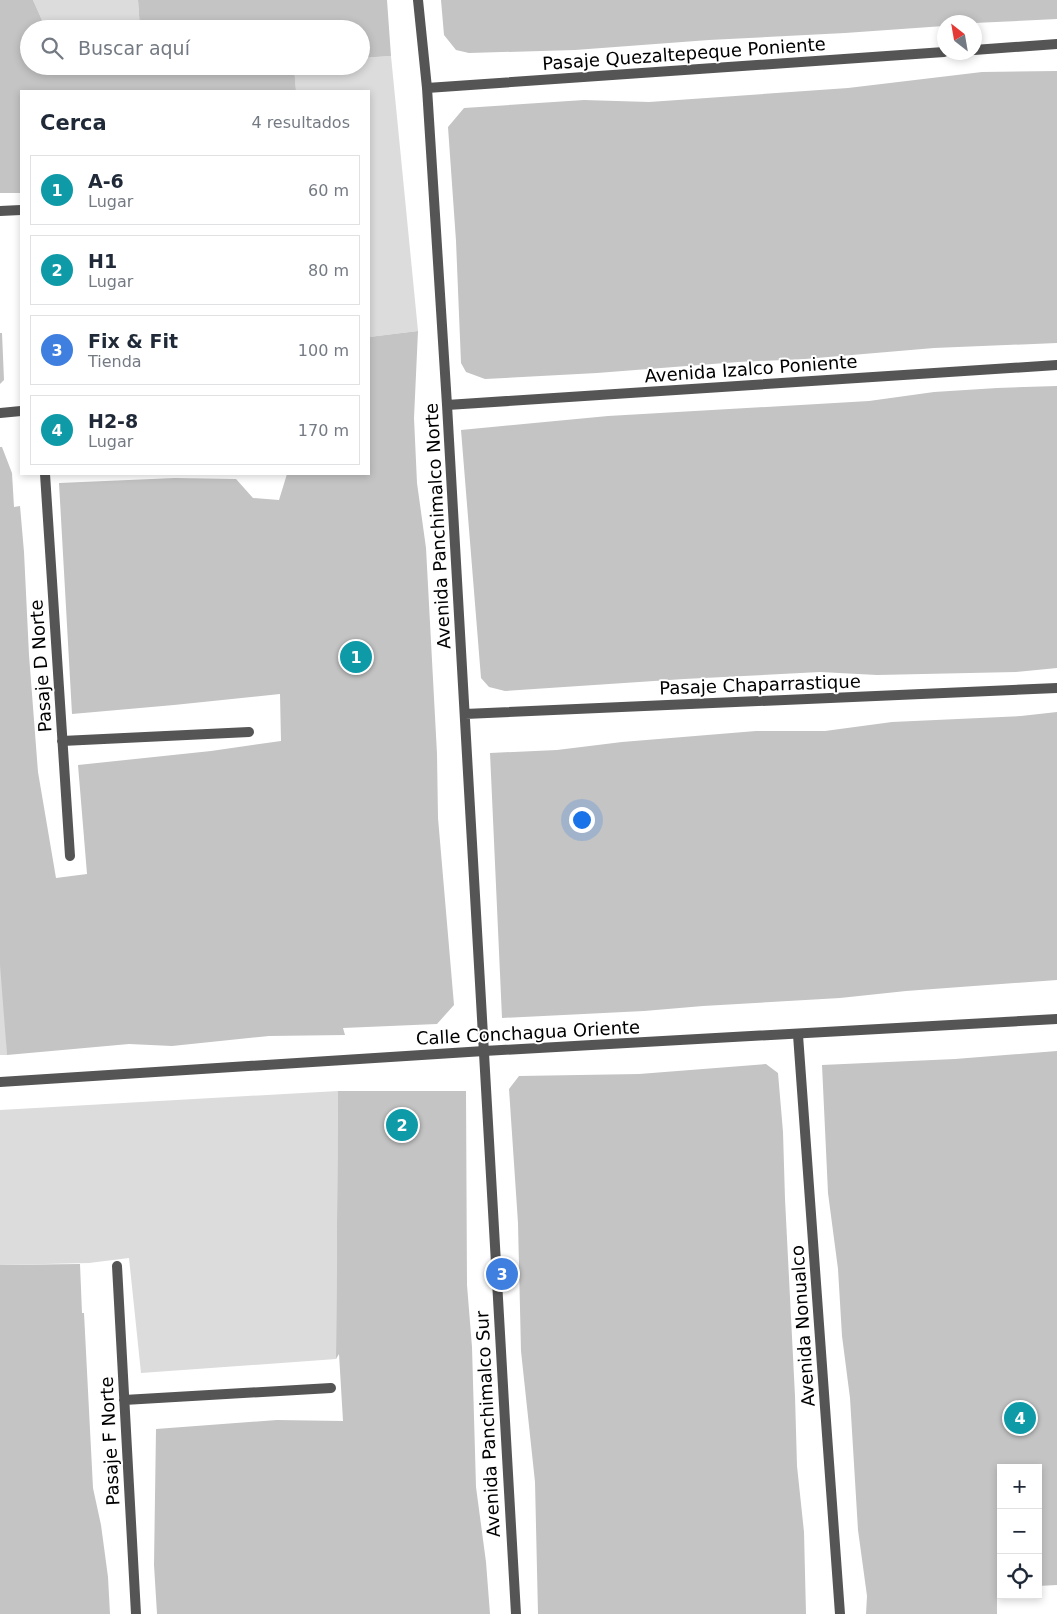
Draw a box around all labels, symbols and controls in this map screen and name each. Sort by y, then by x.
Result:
north arrow [937,15,982,60]
search box [20,20,370,75]
street label: Pasaje Quezaltepeque Poniente [542,33,826,74]
icon: search [38,34,66,62]
text: Buscar aquí [78,37,190,59]
text: Cerca [40,111,107,135]
text: 4 resultados [251,113,350,132]
text: A-6 [88,170,124,192]
text: 1 [51,181,63,200]
text: 60 m [308,181,349,200]
text: Lugar [88,192,133,211]
text: H1 [88,250,117,272]
text: 2 [51,261,63,280]
text: 80 m [308,261,349,280]
text: Lugar [88,272,133,291]
text: Fix & Fit [88,330,178,352]
text: 3 [51,341,63,360]
text: 100 m [298,341,349,360]
street label: Avenida Izalco Poniente [644,351,858,386]
text: Tienda [88,352,142,371]
street label: Avenida Panchimalco Norte [421,402,454,650]
text: H2-8 [88,410,138,432]
text: 4 [51,421,63,440]
text: 170 m [298,421,349,440]
text: Lugar [88,432,133,451]
street label: Pasaje D Norte [25,599,56,733]
pin: 1 [340,638,372,676]
street label: Pasaje Chaparrastique [659,670,861,699]
your location [569,807,595,833]
street label: Calle Conchagua Oriente [415,1016,641,1049]
pin: 2 [386,1106,418,1144]
street label: Avenida Nonualco [786,1245,819,1407]
pin: 3 [486,1255,518,1293]
street label: Avenida Panchimalco Sur [471,1310,504,1538]
street label: Pasaje F Norte [96,1376,123,1506]
pin: 4 [1004,1399,1036,1437]
map controls [997,1464,1042,1599]
button: + [997,1464,1042,1509]
button: − [997,1509,1042,1554]
button: locate [997,1554,1042,1599]

